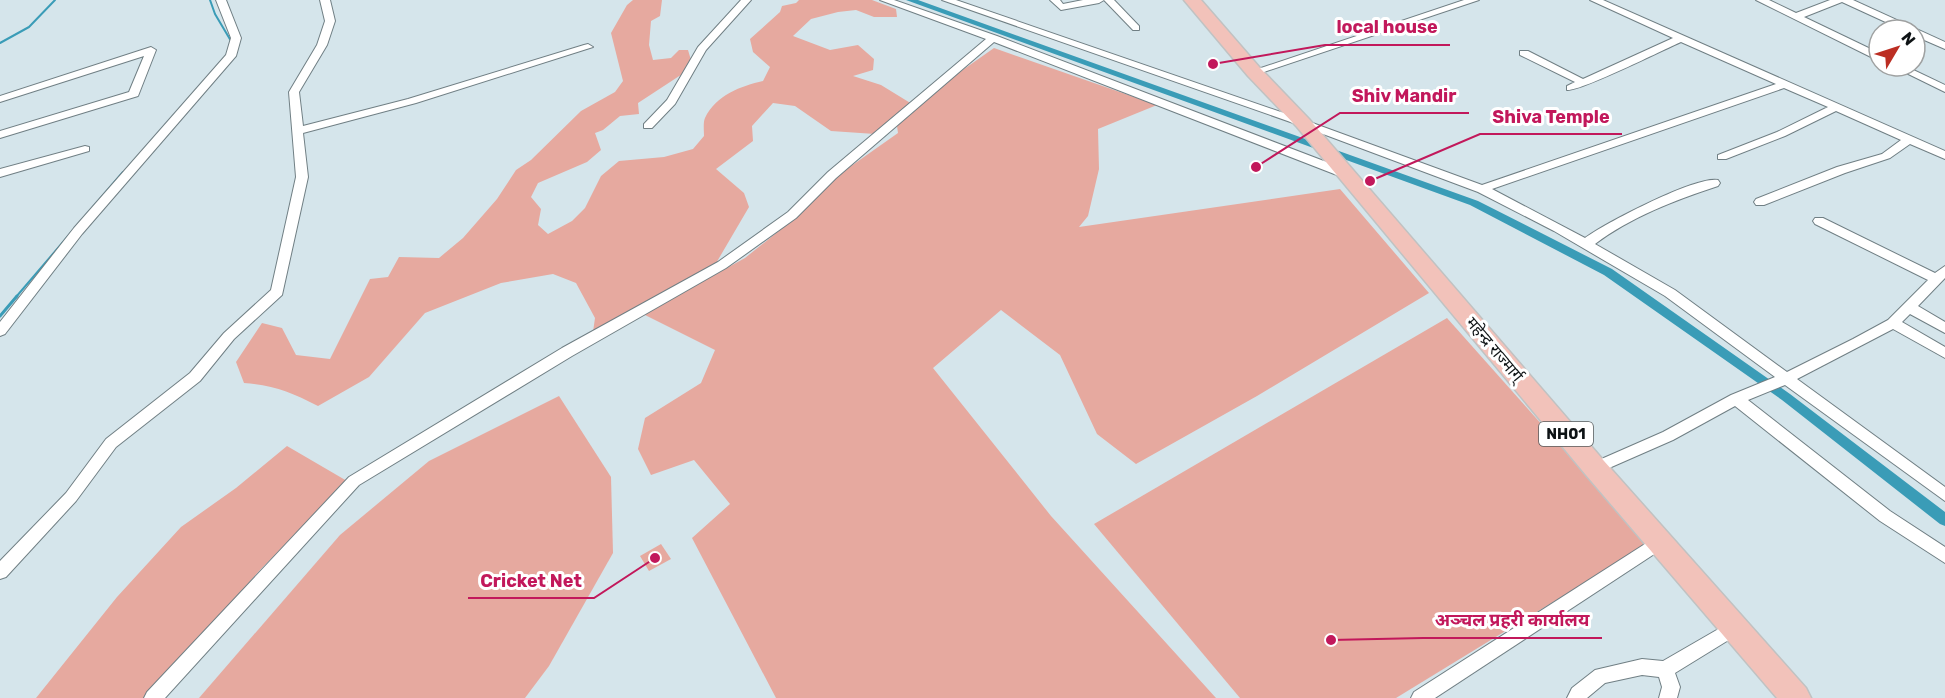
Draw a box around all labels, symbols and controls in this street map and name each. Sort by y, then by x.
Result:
callout: local house [1325,9,1450,45]
text: local house [1336,16,1438,38]
north arrow [1867,18,1927,78]
text: N [1897,28,1919,49]
callout: Shiv Mandir [1340,77,1469,113]
text: Shiv Mandir [1352,85,1456,107]
callout: Shiva Temple [1480,98,1622,134]
text: Shiva Temple [1492,106,1610,128]
street label: महेन्द्र राज्मार्ग् [1462,313,1529,388]
road number: NH01 [1539,422,1593,446]
callout: Cricket Net [468,562,594,598]
text: Cricket Net [480,570,582,592]
callout: अञ्चल प्रहरी कार्यालय [1423,602,1602,638]
text: अञ्चल प्रहरी कार्यालय [1435,609,1590,631]

